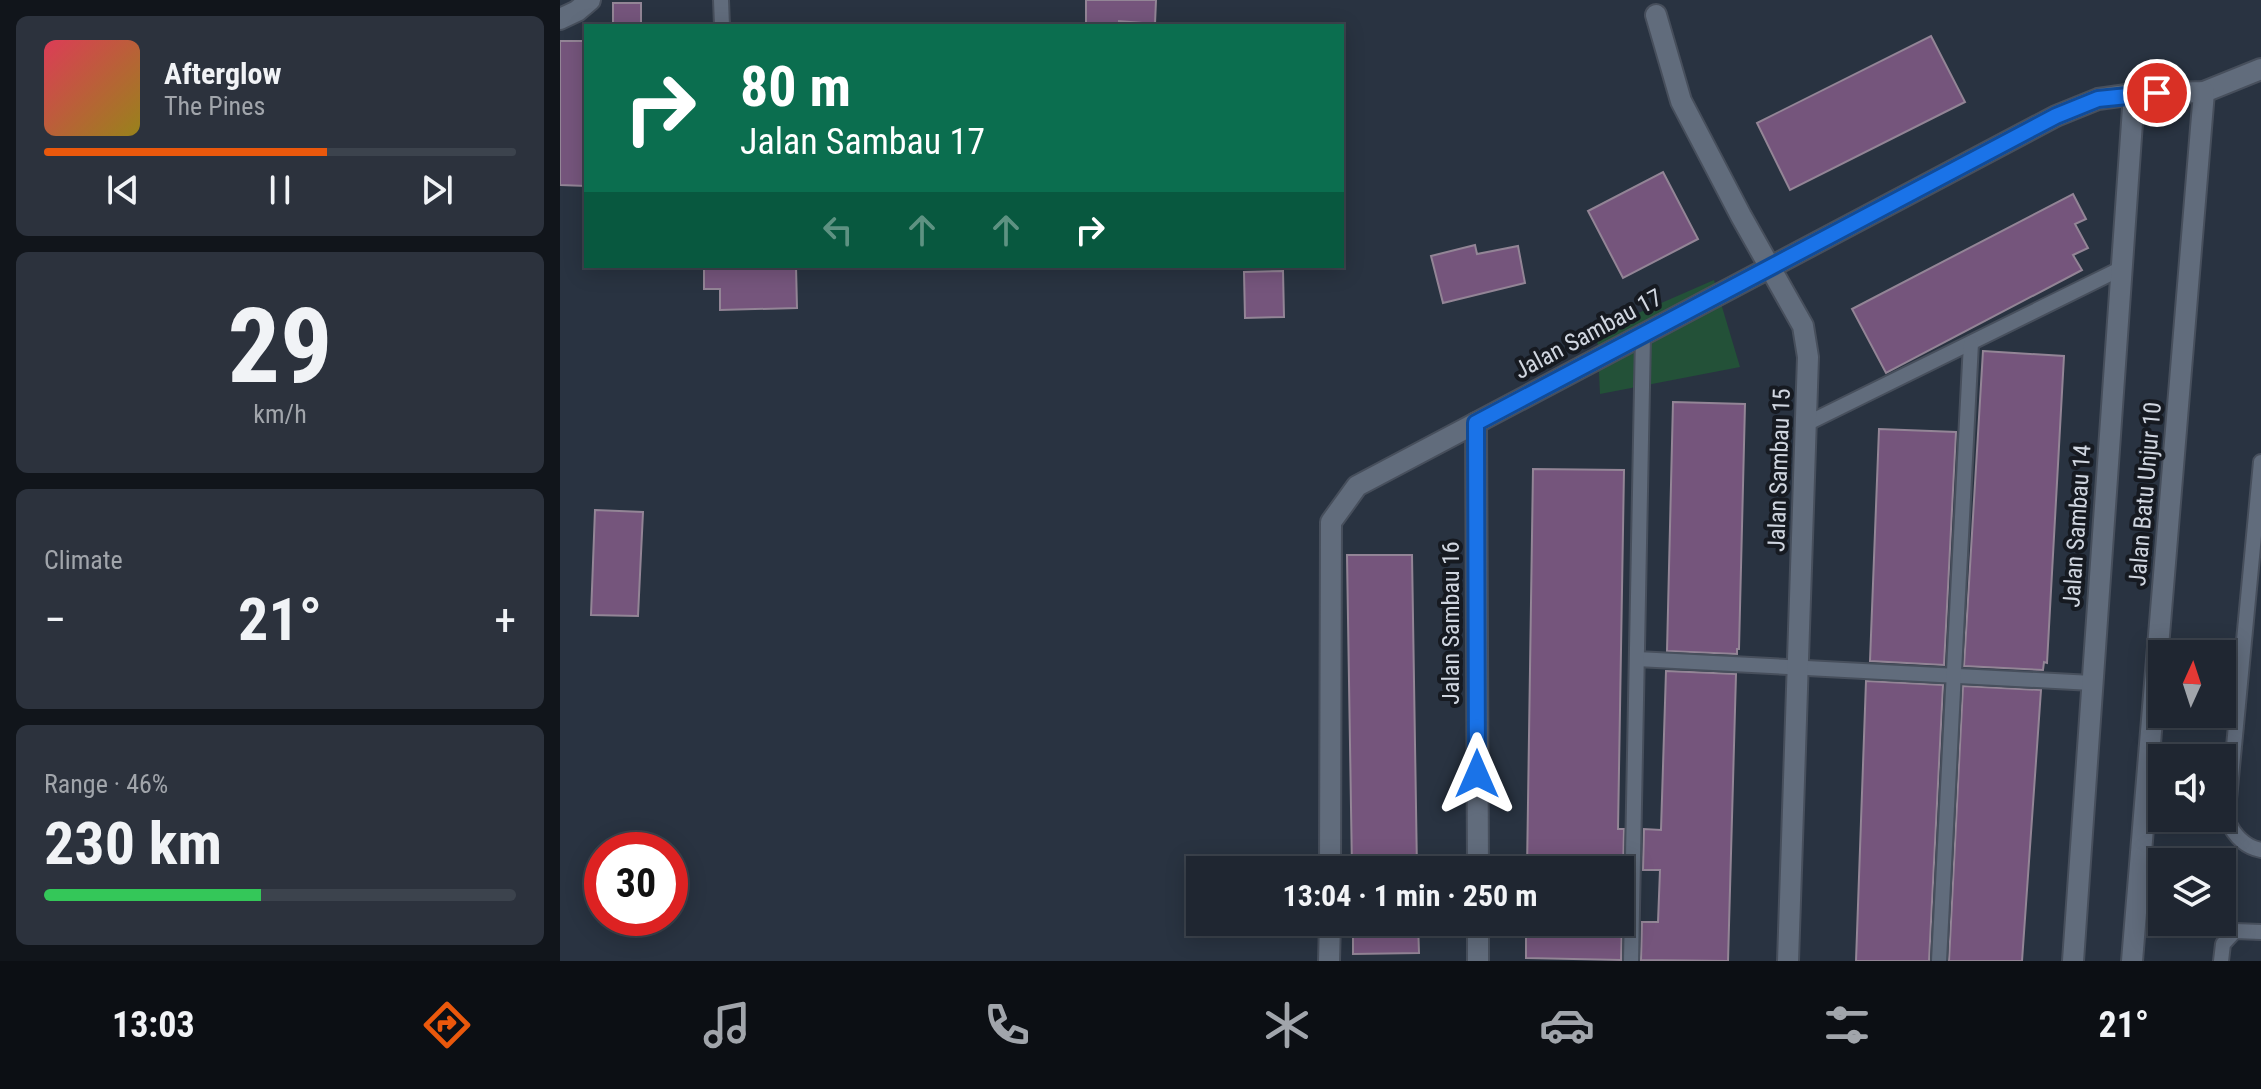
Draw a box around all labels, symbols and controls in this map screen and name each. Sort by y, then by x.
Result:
text: 80 m [740,54,851,120]
text: Afterglow [164,56,282,91]
icon: right [608,56,712,160]
pin [2123,59,2191,127]
icon: arrive [2135,71,2179,115]
text: The Pines [164,91,265,121]
text: Jalan Sambau 17 [740,121,985,163]
icon: previous [101,168,145,212]
icon: pause [258,168,302,212]
icon: next [415,168,459,212]
icon: left [816,208,860,252]
icon: ahead [900,208,944,252]
icon: ahead [984,208,1028,252]
icon: right [1068,208,1112,252]
street label: Jalan Sambau 17 [1509,283,1667,385]
text: 29 [227,286,333,407]
street label: Jalan Sambau 15 [1762,388,1796,552]
text: km/h [253,399,307,429]
street label: Jalan Batu Unjur 10 [2123,401,2167,587]
street label: Jalan Sambau 14 [2057,443,2097,608]
street label: Jalan Sambau 16 [1437,541,1465,705]
text: Climate [44,545,123,575]
text: 21° [238,584,322,655]
text: − [44,594,66,646]
text: + [494,594,516,646]
north arrow [2148,640,2236,728]
map controls [2148,640,2236,936]
position arrow [1435,732,1519,816]
button: sound [2148,744,2236,832]
text: Range · 46% [44,769,168,799]
text: 230 km [44,808,222,879]
speed limit sign: 30 [584,832,688,936]
button: layers [2148,848,2236,936]
text: 13:04 · 1 min · 250 m [1283,878,1537,913]
icon: directions [419,997,475,1053]
icon: music [699,997,755,1053]
icon: phone [979,997,1035,1053]
icon: climate [1259,997,1315,1053]
icon: car [1539,997,1595,1053]
icon: filters [1819,997,1875,1053]
text: 13:03 [112,1004,195,1046]
text: 21° [2099,1004,2149,1046]

